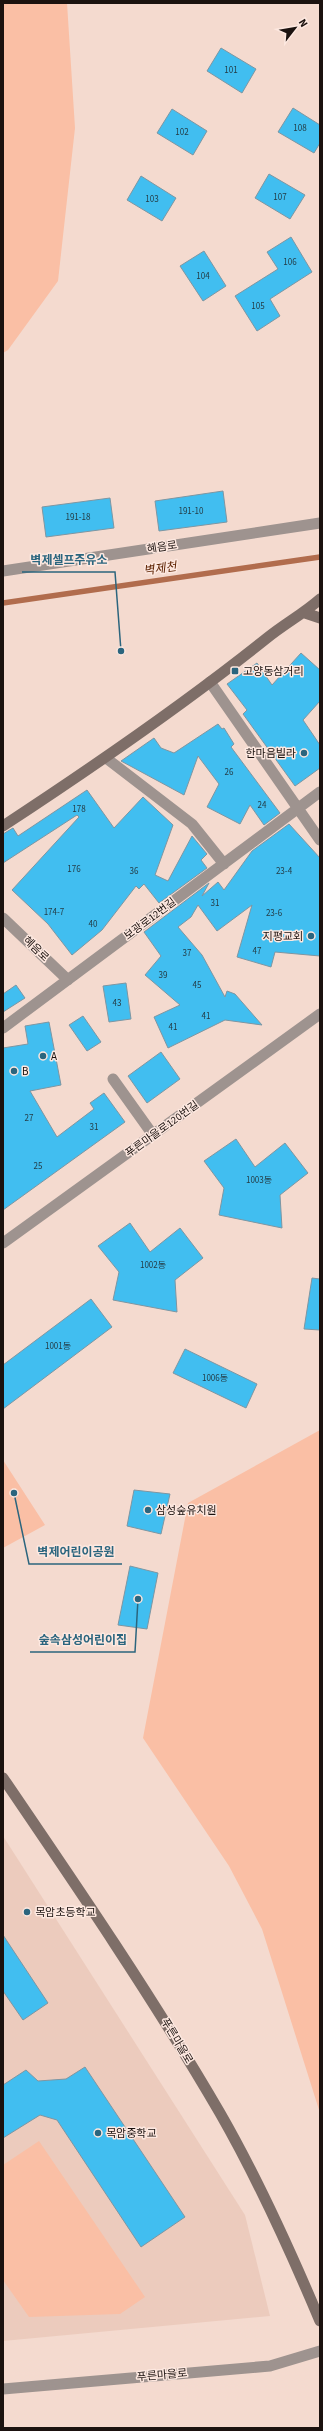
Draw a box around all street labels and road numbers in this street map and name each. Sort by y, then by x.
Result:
street label: 혜음로 [146,537,178,557]
street label: 보광로12번길 [121,894,179,944]
street label: 혜음로 [20,933,52,965]
street label: 푸른마을로120번길 [122,1097,202,1161]
street label: 푸른마을로 [158,2015,196,2067]
street label: 푸른마을로 [136,2365,188,2385]

